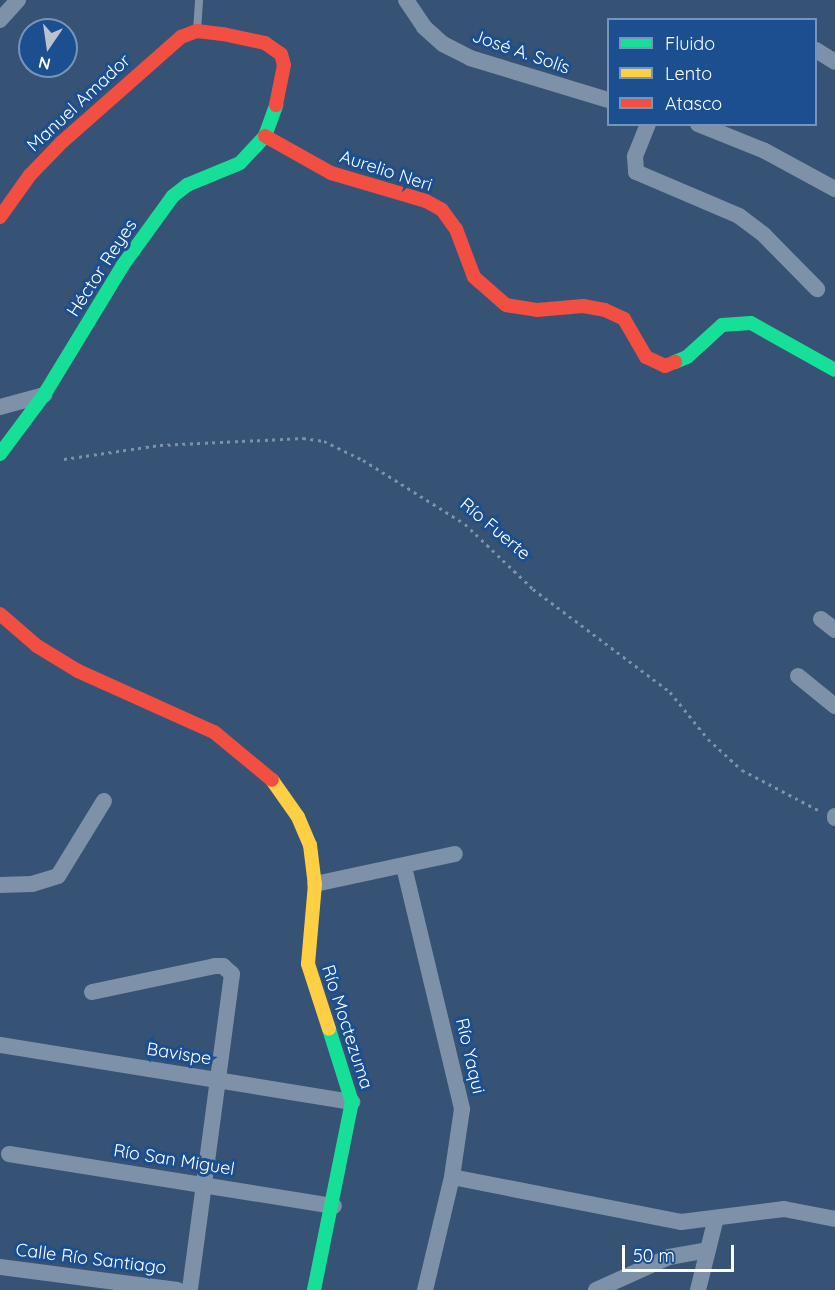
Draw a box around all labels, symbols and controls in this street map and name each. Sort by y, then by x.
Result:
north arrow [18,18,78,78]
legend [607,18,817,126]
street label: José A. Solís [469,25,573,79]
text: Fluido [665,32,715,55]
street label: Manuel Amador [23,50,135,156]
text: N [36,53,52,75]
text: Lento [665,62,712,85]
text: Atasco [665,92,722,115]
street label: Aurelio Neri [337,146,435,196]
street label: Héctor Reyes [62,215,142,321]
street label: Río Fuerte [455,493,535,565]
street label: Río Moctezuma [317,962,377,1092]
street label: Río Yaqui [451,1016,489,1096]
street label: Bavispe [145,1038,213,1070]
street label: Río San Miguel [112,1140,236,1180]
scale bar [625,1233,738,1271]
street label: Calle Río Santiago [14,1239,168,1279]
text: 50 m [633,1244,675,1267]

